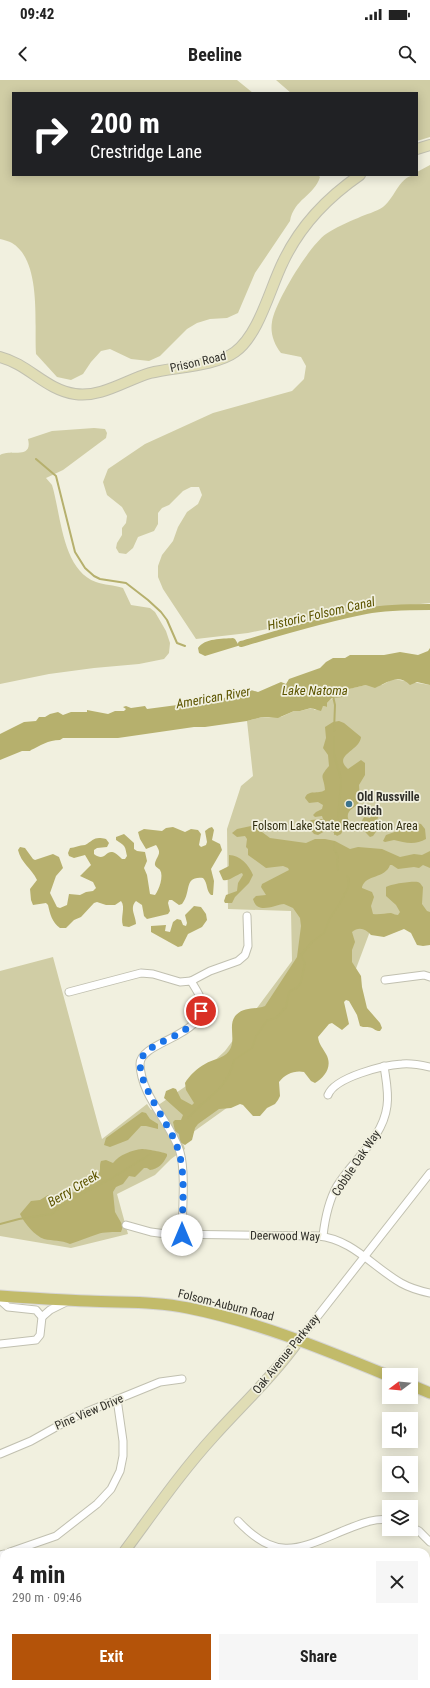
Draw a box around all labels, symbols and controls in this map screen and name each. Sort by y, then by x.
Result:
text: 09:42 [20,5,54,23]
icon: back [12,43,34,65]
icon: search [396,43,418,65]
text: Beeline [188,44,242,65]
text: 200 m [90,107,160,140]
icon: right [24,108,76,160]
text: Crestridge Lane [90,141,202,162]
street label: Prison Road [169,349,227,375]
water label: Historic Folsom Canal [266,594,377,633]
water label: American River [174,683,252,712]
water label: Lake Natoma [282,683,348,698]
place label: Old Russville Ditch [357,790,420,818]
marker: Old Russville Ditch [344,799,354,809]
park label: Folsom Lake State Recreation Area [252,819,418,833]
pin [184,994,218,1028]
icon: arrive [190,1000,212,1022]
street label: Cobble Oak Way [329,1127,383,1199]
water label: Berry Creek [45,1167,102,1210]
position arrow [161,1214,203,1256]
street label: Deerwood Way [250,1228,320,1244]
street label: Folsom-Auburn Road [176,1286,276,1324]
street label: Oak Avenue Parkway [250,1311,322,1397]
north arrow [382,1368,418,1404]
map controls [382,1368,418,1536]
street label: Pine View Drive [53,1391,126,1433]
button: sound [382,1412,418,1448]
button: search [382,1456,418,1492]
button: layers [382,1500,418,1536]
text: 4 min [12,1561,65,1589]
button: close [376,1561,418,1603]
text: 290 m · 09:46 [12,1590,82,1605]
button: Exit [12,1634,211,1680]
button: Share [219,1634,418,1680]

